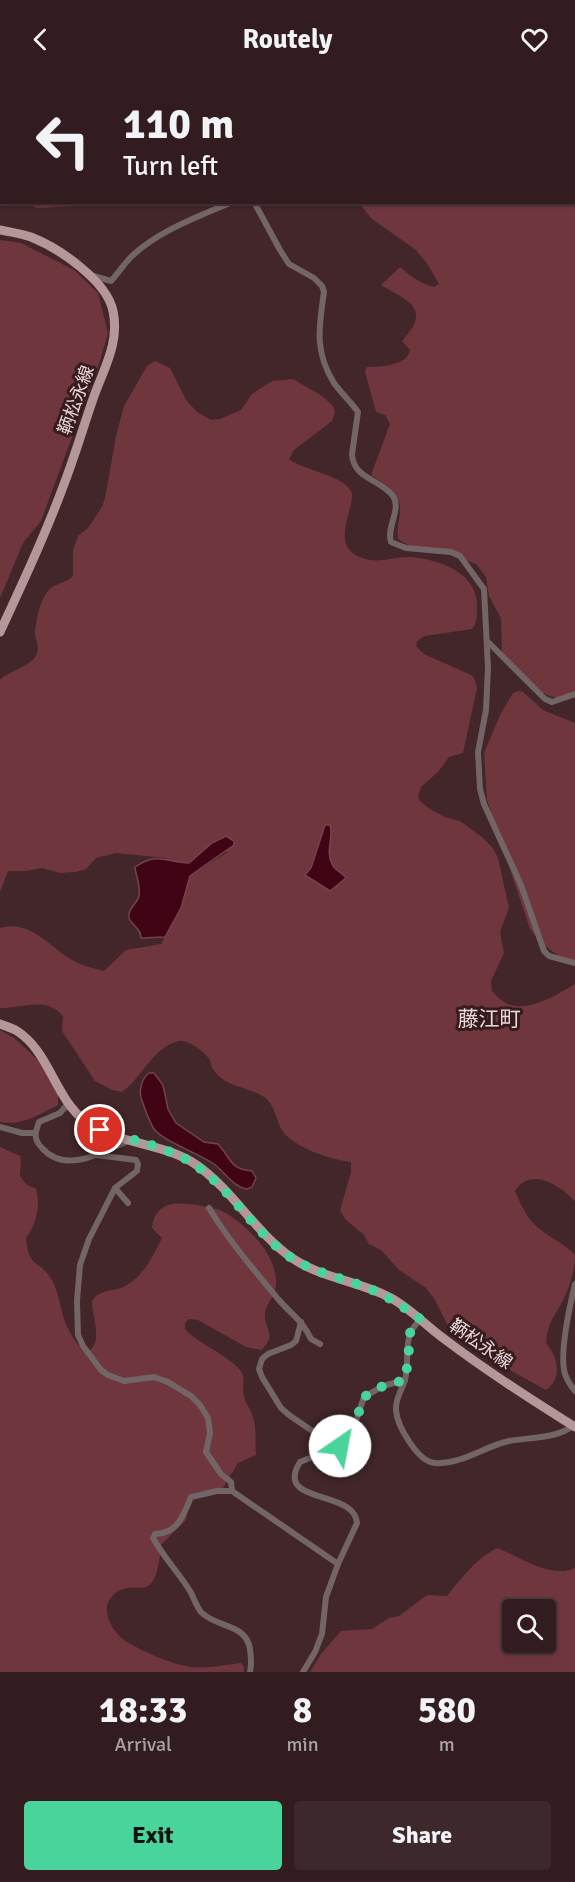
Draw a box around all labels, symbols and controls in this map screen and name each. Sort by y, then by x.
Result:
icon: back [24,23,57,56]
text: Routely [243,23,332,56]
icon: heart [518,23,551,56]
text: 110 m [123,99,234,150]
icon: left [24,102,102,180]
text: Turn left [123,150,218,183]
street label: 鞆松永線 [53,362,99,438]
district label: 藤江町 [458,1006,521,1032]
pin [74,1104,125,1155]
icon: arrive [83,1113,116,1146]
street label: 鞆松永線 [445,1314,517,1374]
position arrow [308,1414,372,1478]
map controls [502,1599,556,1653]
button: search [502,1599,556,1653]
text: 18:33 [99,1688,187,1733]
text: 8 [293,1688,312,1733]
text: 580 [418,1688,476,1733]
text: Arrival [114,1732,172,1757]
text: min [286,1732,319,1757]
text: m [439,1732,455,1757]
button: Exit [24,1801,282,1870]
button: Share [294,1801,551,1870]

